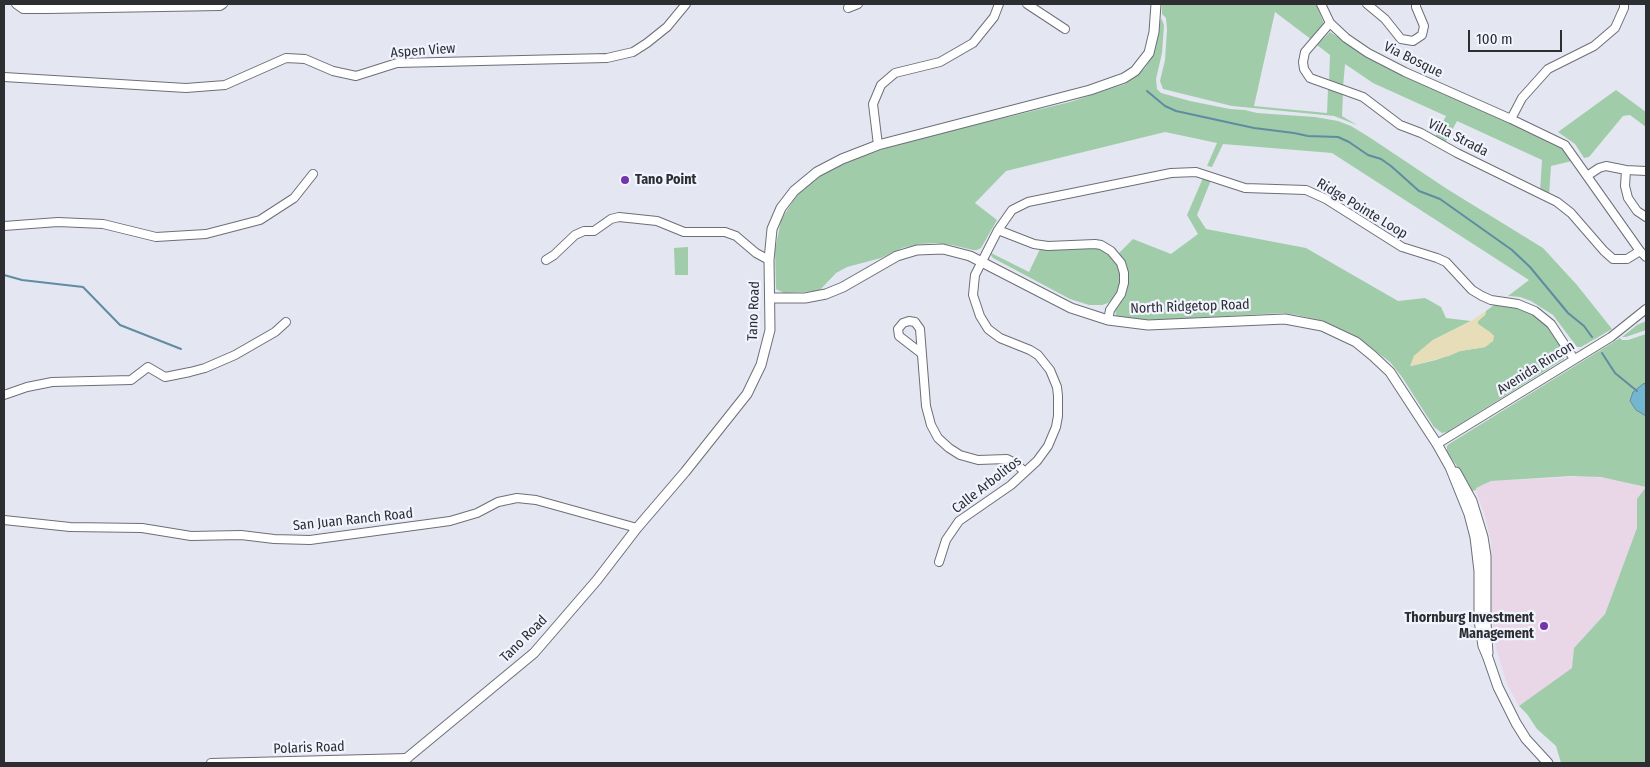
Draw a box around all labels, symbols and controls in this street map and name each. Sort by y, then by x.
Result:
scale bar [1470,20,1564,52]
text: 100 m [1476,30,1513,48]
street label: Via Bosque [1381,39,1445,81]
street label: Aspen View [390,40,456,62]
street label: Villa Strada [1425,116,1491,160]
place label: Tano Point [635,172,696,188]
marker: Tano Point [619,174,631,186]
street label: Ridge Pointe Loop [1314,175,1410,243]
street label: Tano Road [745,281,763,341]
street label: North Ridgetop Road [1130,297,1250,317]
street label: Avenida Rincon [1494,338,1578,398]
street label: Calle Arbolitos [949,453,1025,517]
street label: San Juan Ranch Road [292,505,414,535]
place label: Thornburg Investment Management [1404,610,1534,642]
street label: Tano Road [497,612,551,666]
marker: Thornburg Investment Management [1538,620,1550,632]
street label: Polaris Road [273,738,345,758]

